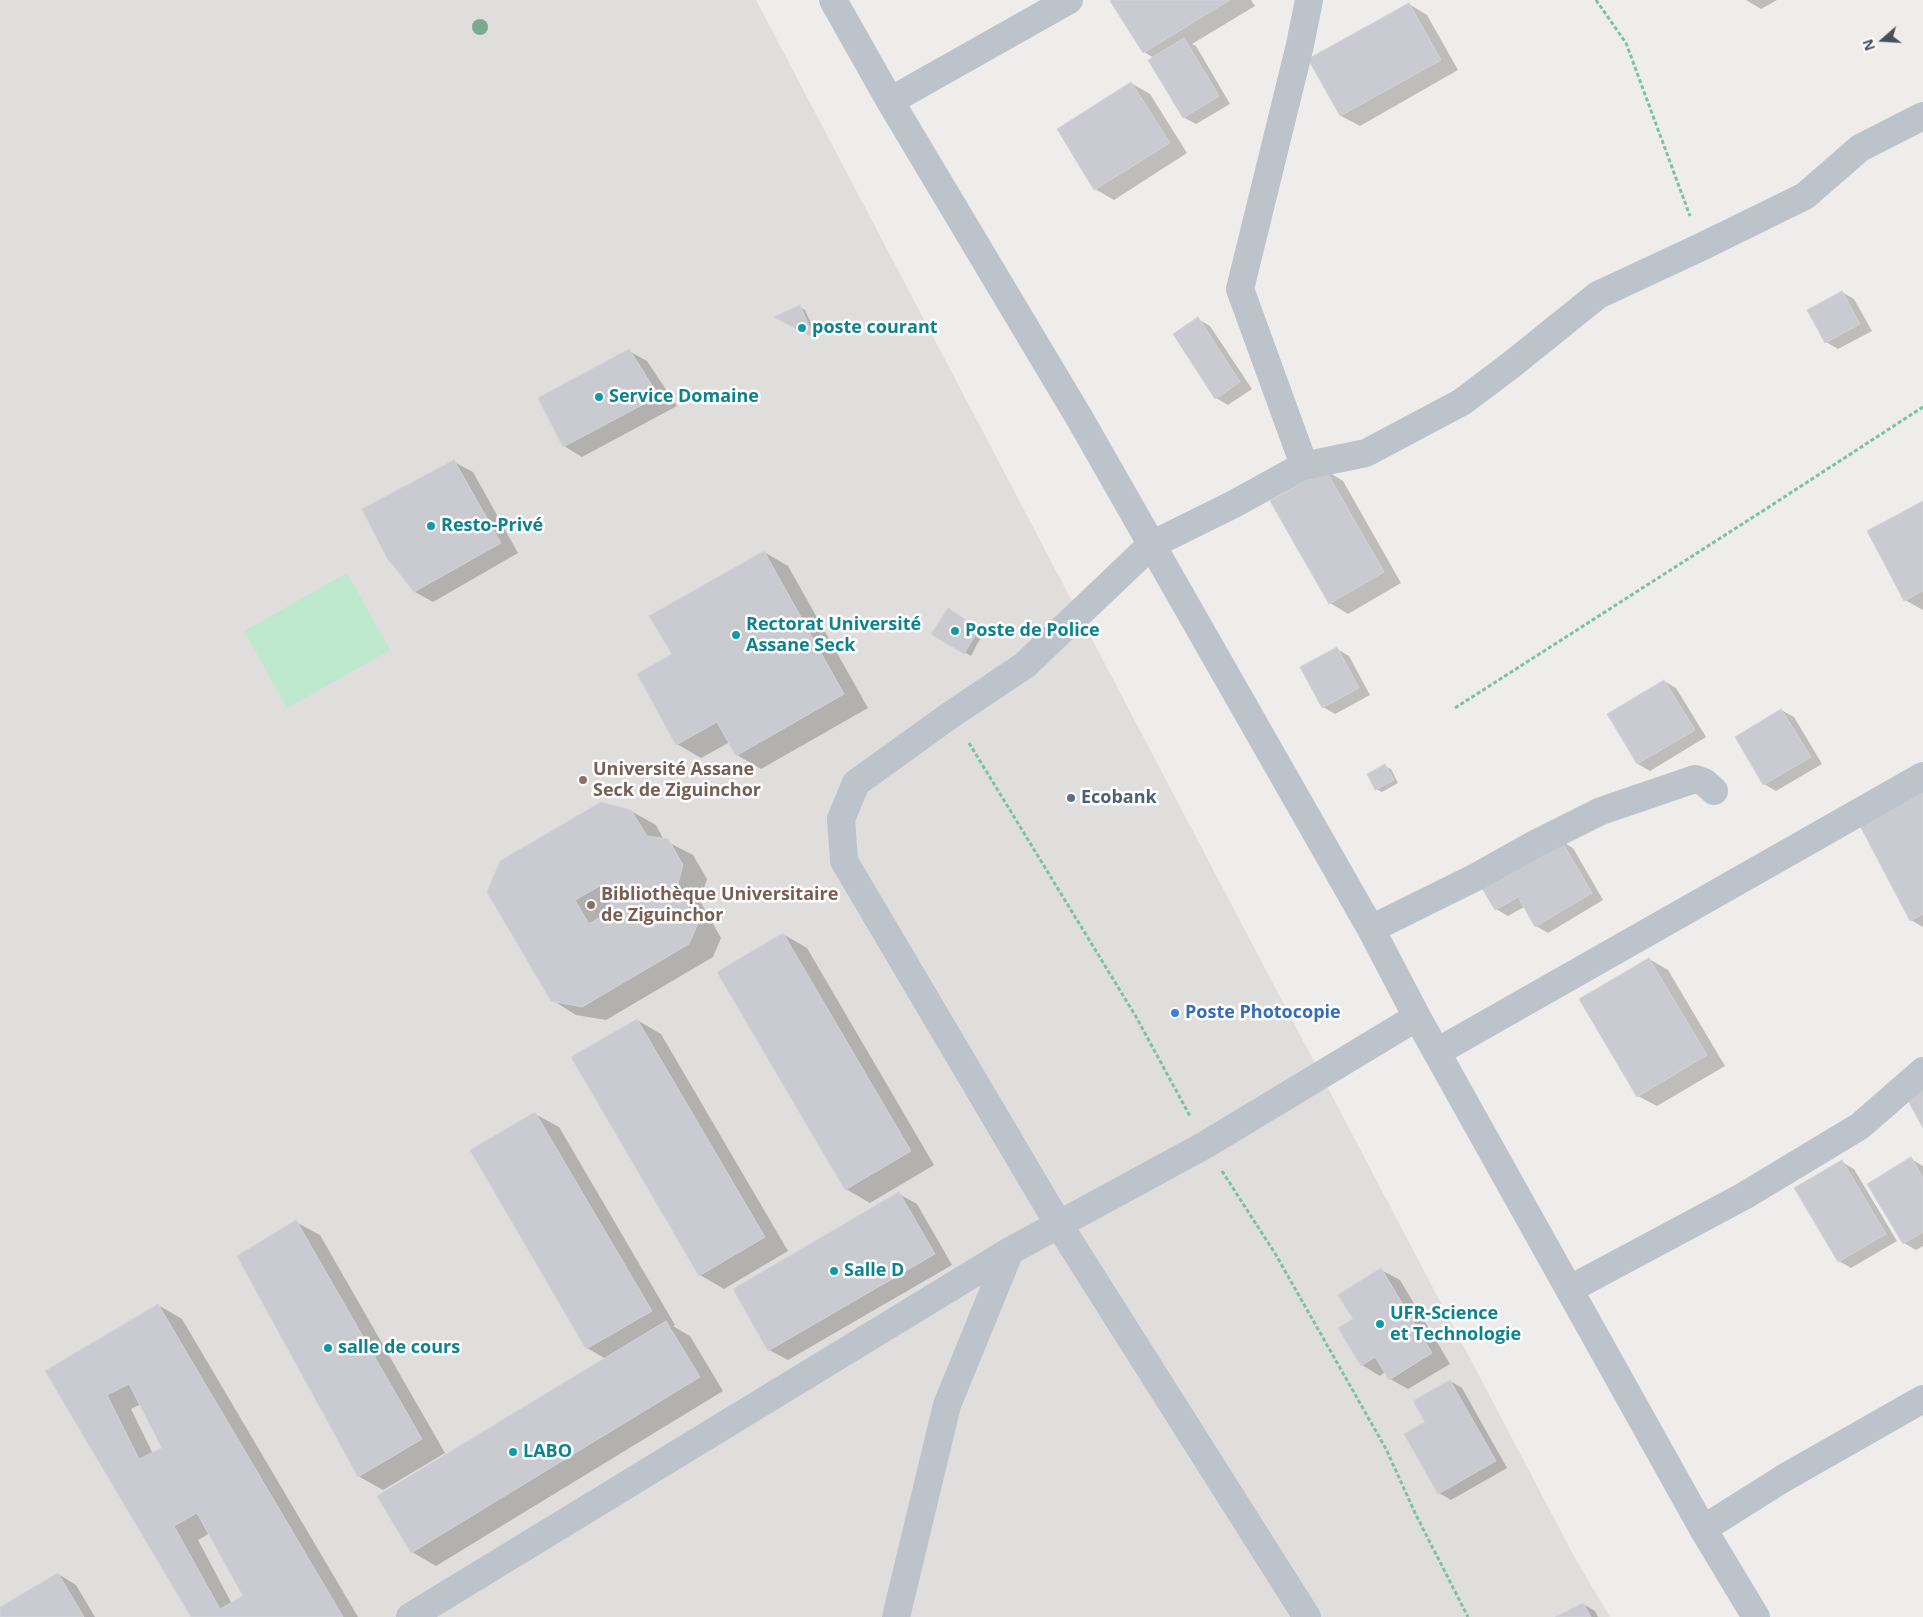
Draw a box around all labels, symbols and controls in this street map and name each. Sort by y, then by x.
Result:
north arrow [1858,15,1908,65]
text: N [1858,37,1879,54]
place label: poste courant [812,317,938,339]
marker: poste courant [796,322,808,334]
place label: Service Domaine [609,386,759,408]
marker: Service Domaine [593,391,605,403]
place label: Resto-Privé [441,515,543,537]
marker: Resto-Privé [425,520,437,532]
place label: Rectorat Université Assane Seck [746,614,921,656]
place label: Poste de Police [965,620,1100,642]
marker: Poste de Police [949,625,961,637]
marker: Rectorat Université Assane Seck [730,629,742,641]
place label: Université Assane Seck de Ziguinchor [593,759,761,802]
marker: Université Assane Seck de Ziguinchor [577,774,589,786]
place label: Ecobank [1081,787,1157,809]
marker: Ecobank [1065,792,1077,804]
place label: Bibliothèque Universitaire de Ziguinchor [601,884,838,926]
marker: Bibliothèque Universitaire de Ziguinchor [585,899,597,911]
place label: Poste Photocopie [1185,1002,1341,1024]
marker: Poste Photocopie [1169,1007,1181,1019]
place label: Salle D [844,1260,904,1282]
marker: Salle D [828,1265,840,1277]
place label: UFR-Science et Technologie [1390,1303,1521,1346]
marker: UFR-Science et Technologie [1374,1318,1386,1330]
place label: salle de cours [338,1337,460,1359]
marker: salle de cours [322,1342,334,1354]
place label: LABO [523,1441,572,1463]
marker: LABO [507,1446,519,1458]

